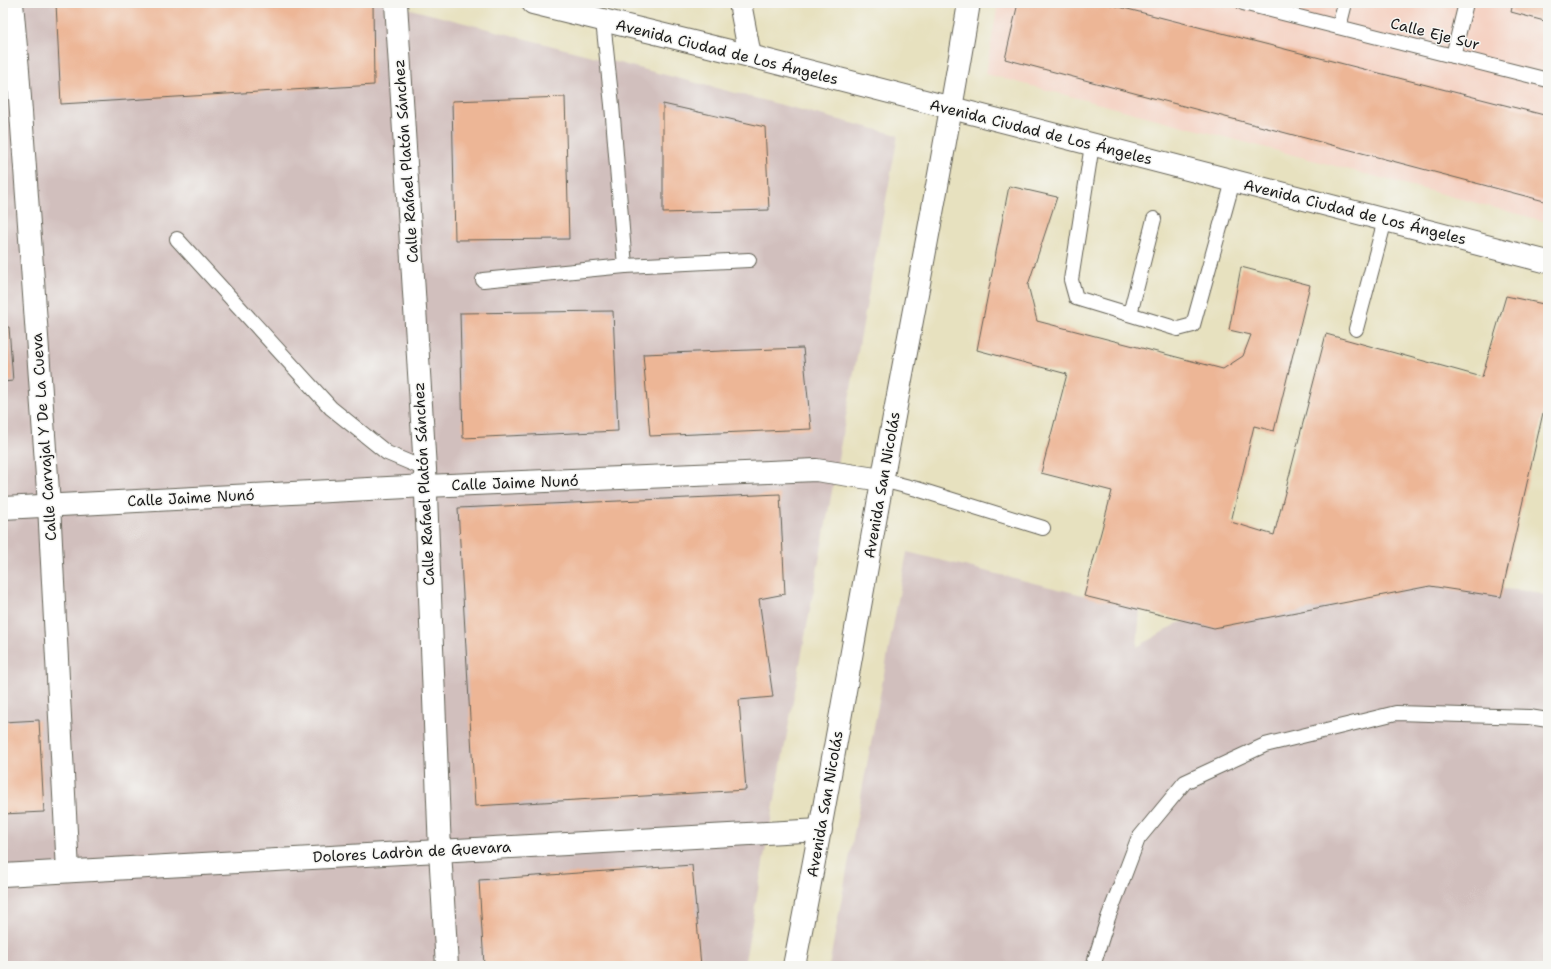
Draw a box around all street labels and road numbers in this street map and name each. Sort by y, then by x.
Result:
street label: Calle Eje Sur [1388,13,1482,55]
street label: Avenida Ciudad de Los Ángeles [614,14,841,89]
street label: Calle Rafael Platón Sánchez [389,59,423,263]
street label: Avenida Ciudad de Los Ángeles [928,94,1155,169]
street label: Avenida Ciudad de Los Ángeles [1242,174,1469,249]
street label: Calle Carvajal Y De La Cueva [27,332,61,542]
street label: Calle Rafael Platón Sánchez [409,382,439,586]
street label: Avenida San Nicolás [859,410,905,560]
street label: Calle Jaime Nunó [451,471,579,495]
street label: Calle Jaime Nunó [127,485,255,511]
street label: Avenida San Nicolás [802,729,848,879]
street label: Dolores Ladròn de Guevara [312,837,512,867]

